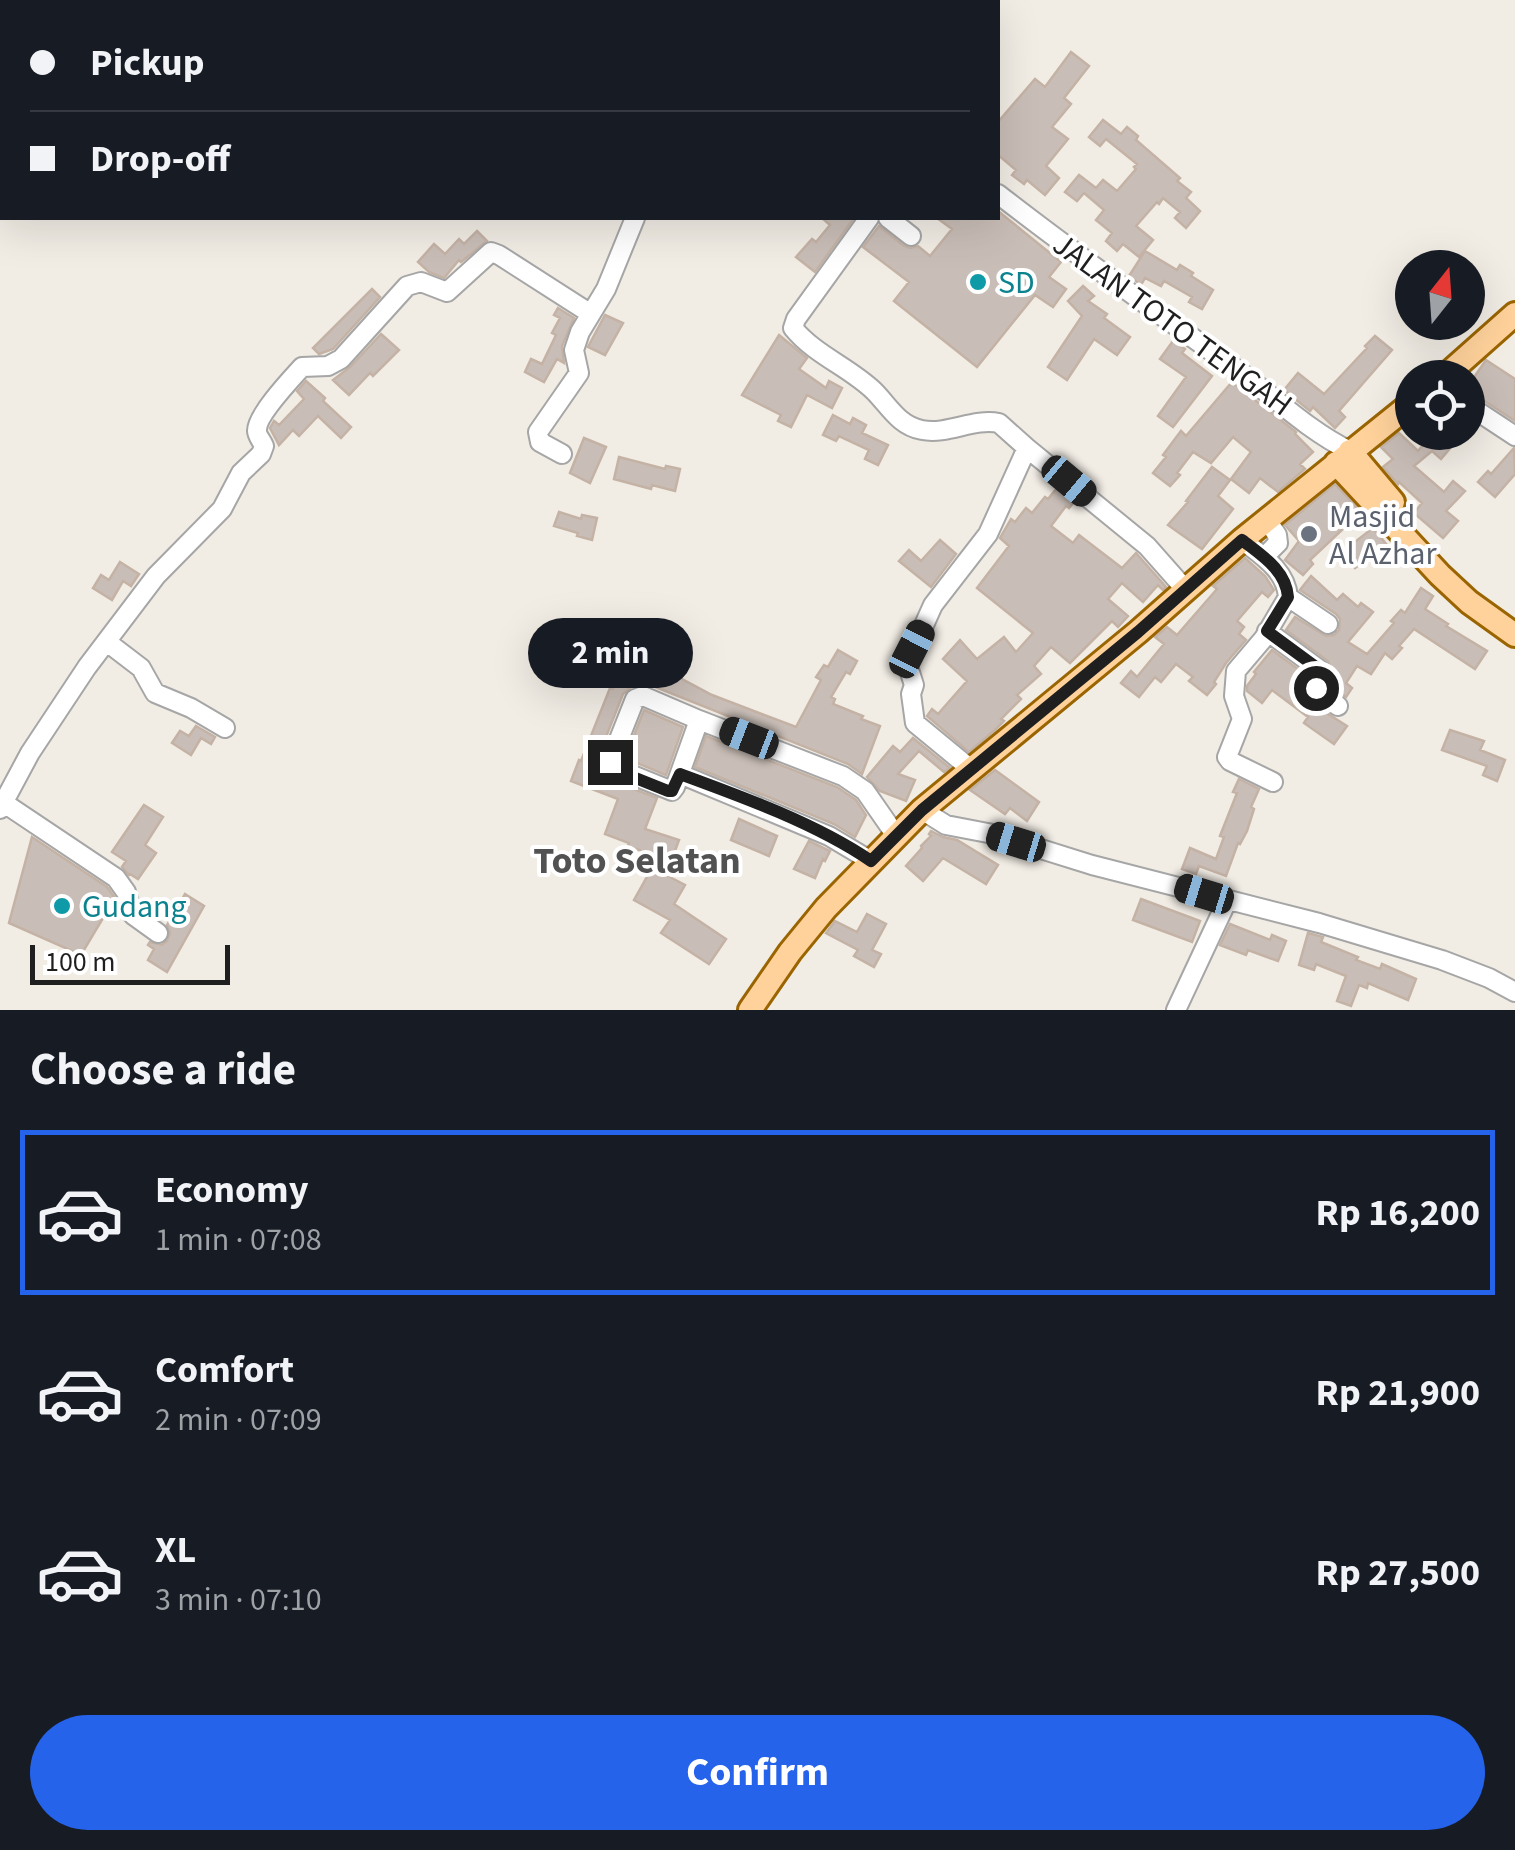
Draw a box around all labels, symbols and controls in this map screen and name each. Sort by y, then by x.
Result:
text: Pickup [90,36,204,90]
text: Drop-off [90,132,230,186]
street label: JALAN TOTO TENGAH [1043,222,1302,428]
north arrow [1395,250,1485,340]
map controls [1395,250,1485,450]
place label: SD [998,260,1035,306]
marker: SD [967,271,989,293]
button: locate [1395,360,1485,450]
car [1036,450,1102,512]
place label: Masjid Al Azhar [1329,494,1437,577]
marker: Masjid Al Azhar [1298,523,1320,545]
car [885,615,939,683]
callout: 2 min [528,617,692,687]
text: 2 min [572,630,649,676]
route start [1294,666,1339,711]
car [716,713,782,763]
route end [588,740,633,785]
car [983,819,1049,865]
district label: Toto Selatan [533,834,741,888]
car [1171,871,1237,917]
place label: Gudang [82,884,187,930]
marker: Gudang [51,895,73,917]
scale bar [30,940,230,984]
text: 100 m [45,942,116,982]
text: Choose a ride [30,1038,296,1102]
text: Economy [155,1163,308,1217]
icon: car [35,1168,125,1258]
text: Rp 16,200 [1316,1186,1480,1240]
text: 1 min · 07:08 [155,1217,322,1263]
text: Comfort [155,1343,294,1397]
icon: car [35,1348,125,1438]
text: Rp 21,900 [1316,1366,1480,1420]
text: 2 min · 07:09 [155,1397,322,1443]
text: XL [155,1523,196,1577]
icon: car [35,1528,125,1618]
text: Rp 27,500 [1316,1546,1480,1600]
text: 3 min · 07:10 [155,1577,322,1623]
button: Confirm [30,1715,1485,1830]

